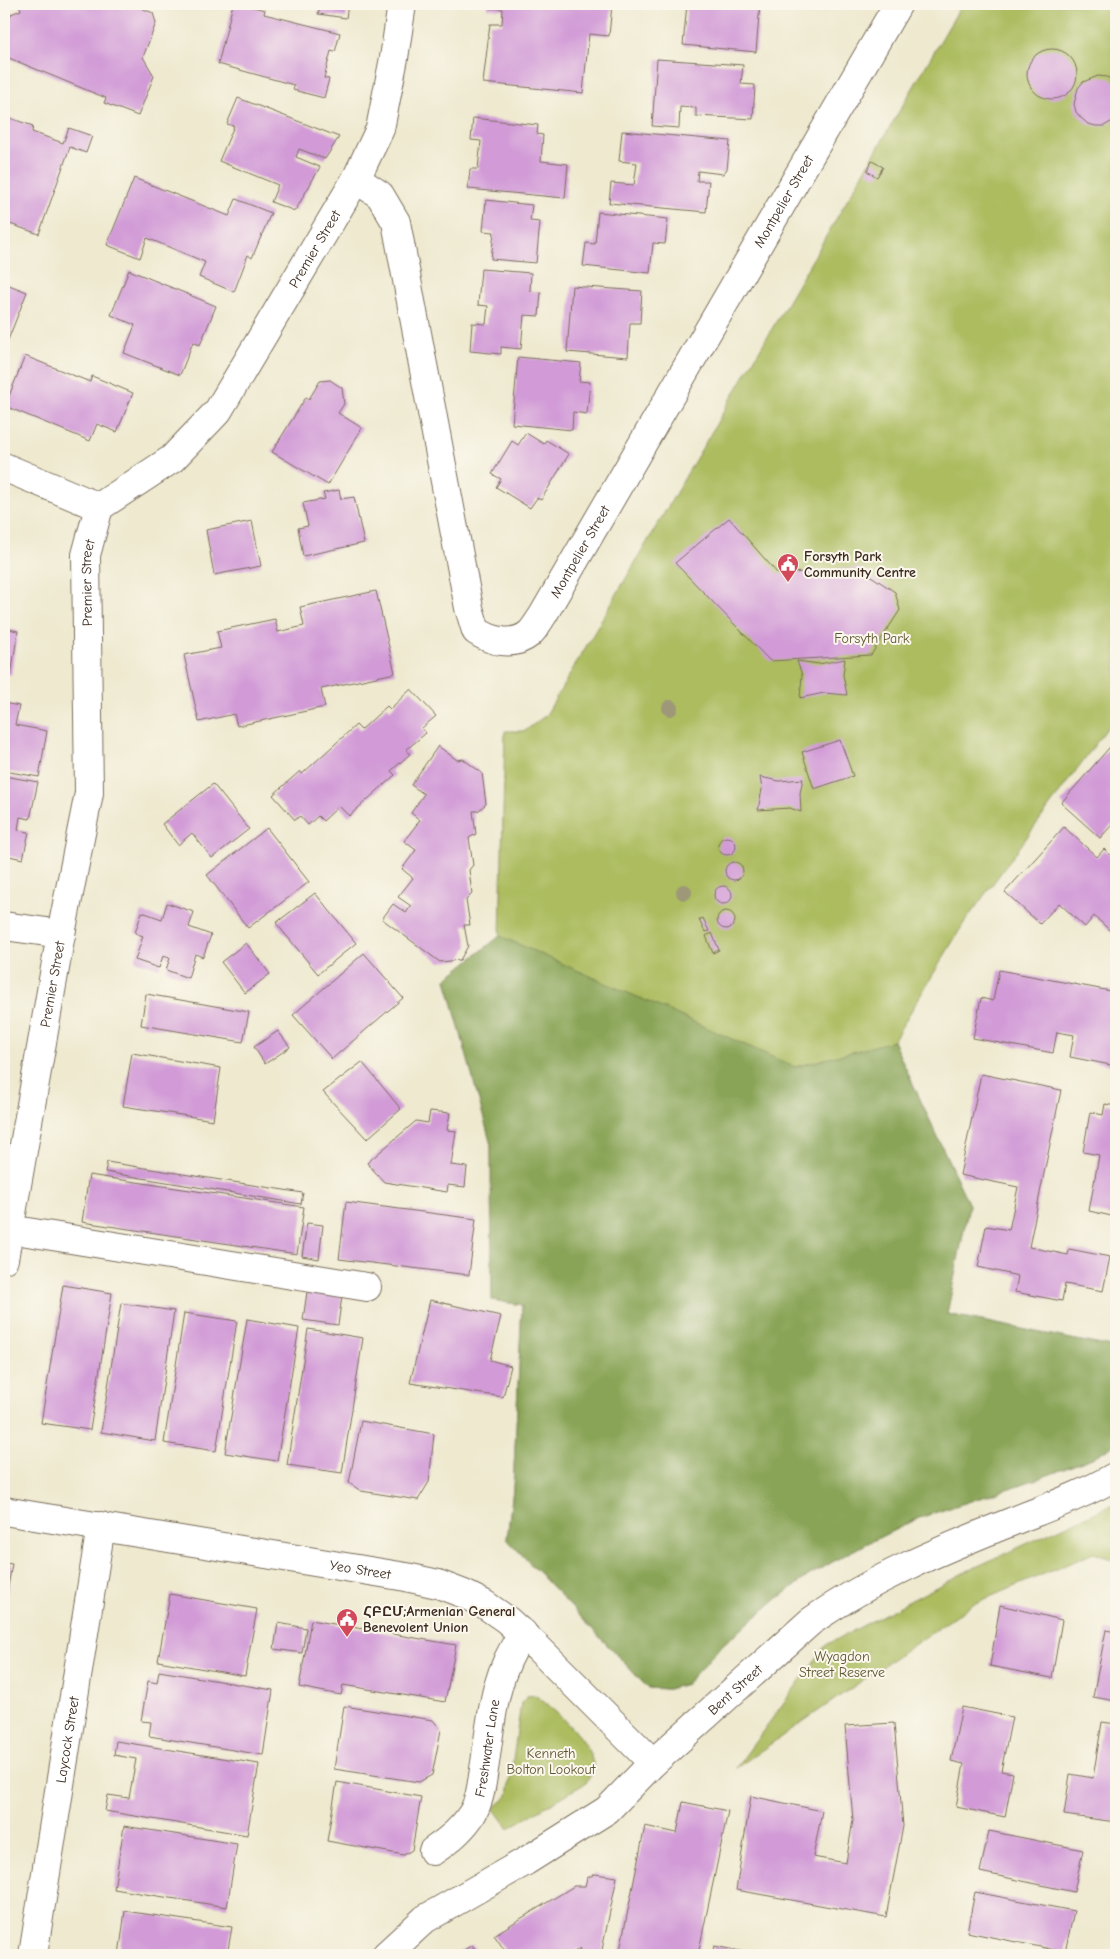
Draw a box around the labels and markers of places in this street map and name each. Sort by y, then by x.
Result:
place label: Forsyth Park Community Centre [804,548,916,581]
public building icon: Forsyth Park Community Centre [776,552,800,583]
place label: ՀԲԸՄ;Armenian General Benevolent Union [363,1603,515,1636]
public building icon: ՀԲԸՄ;Armenian General Benevolent Union [335,1607,359,1638]

